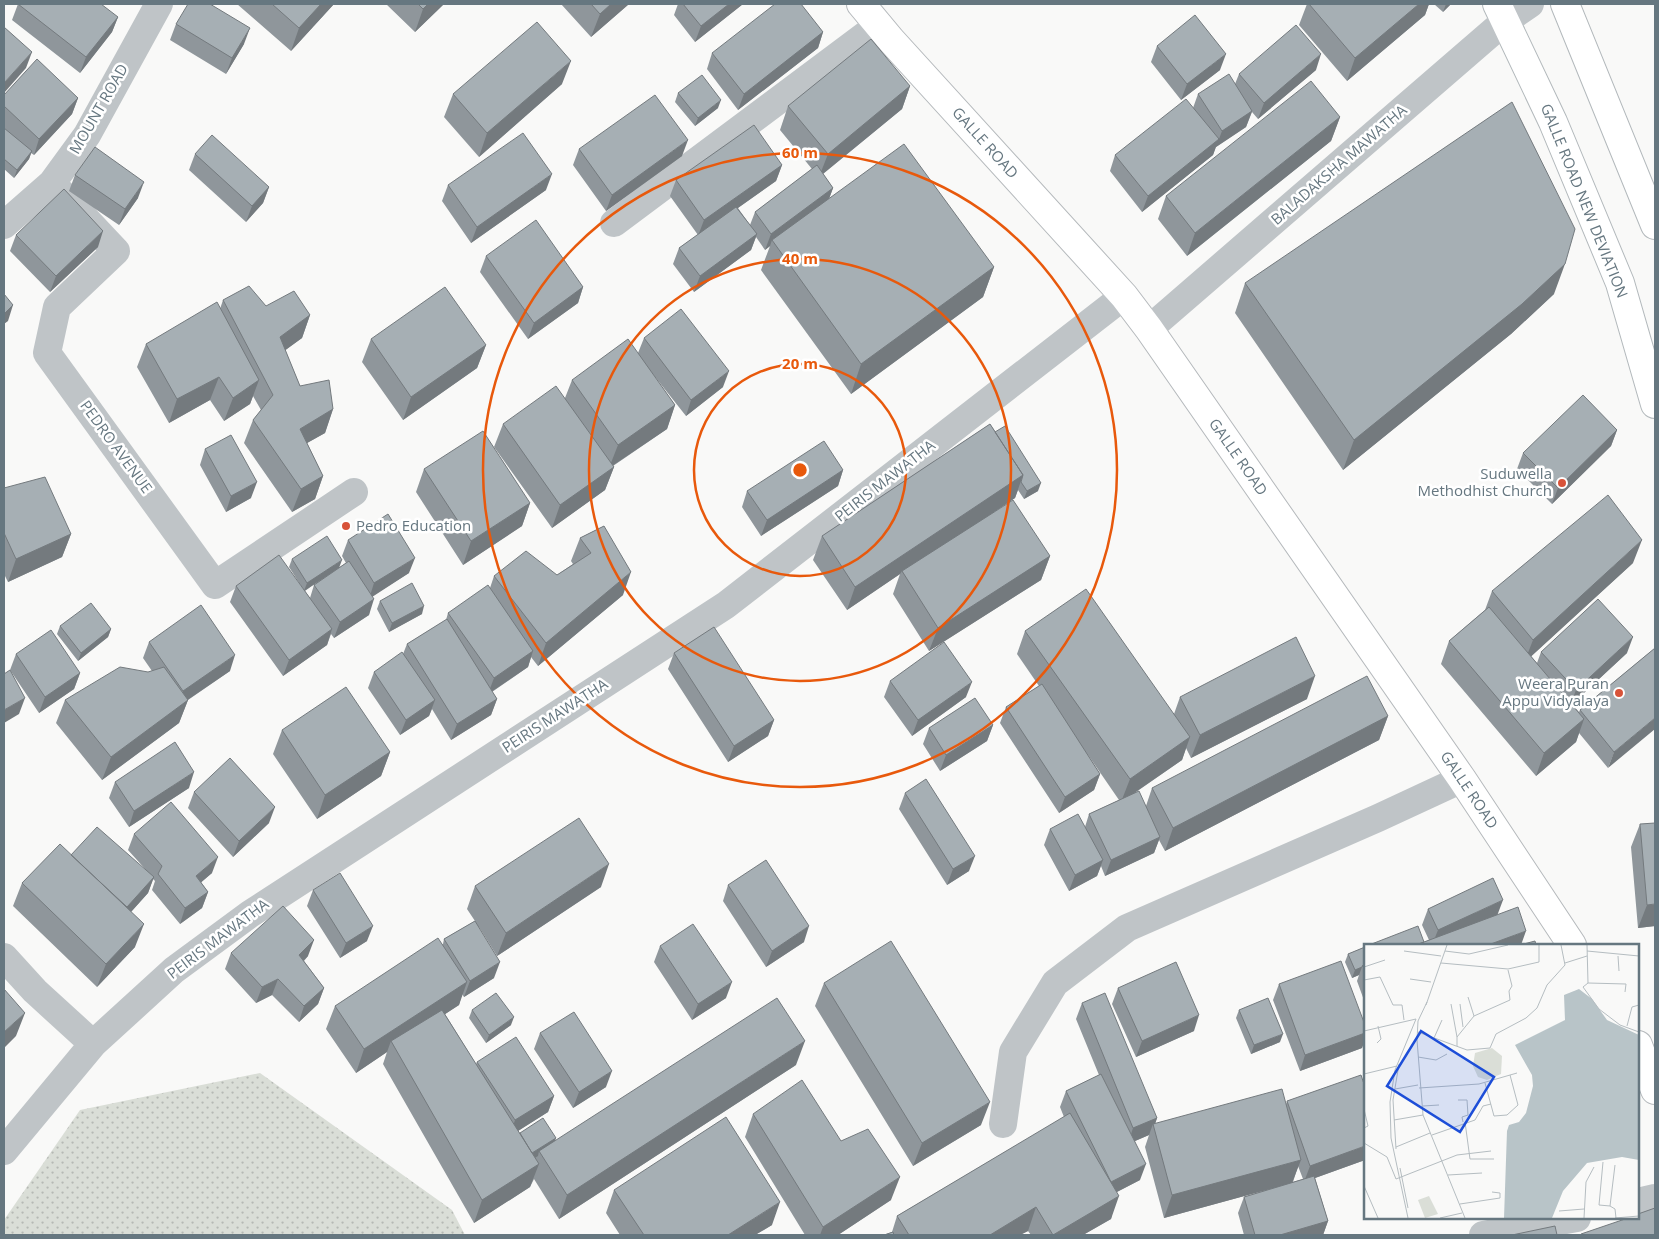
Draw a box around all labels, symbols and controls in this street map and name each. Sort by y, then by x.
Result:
street label: MOUNT ROAD [64,60,132,157]
street label: BALADAKSHA MAWATHA [1266,99,1411,229]
street label: GALLE ROAD NEW DEVIATION [1537,100,1633,301]
street label: GALLE ROAD [948,102,1023,182]
text: 60 m [782,142,818,162]
text: 40 m [782,248,818,268]
text: 20 m [782,353,818,373]
street label: PEDRO AVENUE [76,396,157,497]
street label: GALLE ROAD [1205,414,1273,499]
street label: PEIRIS MAWATHA [830,434,939,526]
centre of rings [791,461,809,479]
place label: Suduwella Methodhist Church [1418,463,1552,500]
marker: Suduwella Methodhist Church [1556,477,1568,489]
place label: Pedro Education [356,515,471,535]
marker: Pedro Education [340,520,352,532]
street label: PEIRIS MAWATHA [498,673,612,757]
place label: Weera Puran Appu Vidyalaya [1502,673,1609,710]
marker: Weera Puran Appu Vidyalaya [1613,687,1625,699]
street label: GALLE ROAD [1436,747,1503,832]
street label: PEIRIS MAWATHA [163,893,273,983]
inset map [1364,944,1639,1219]

